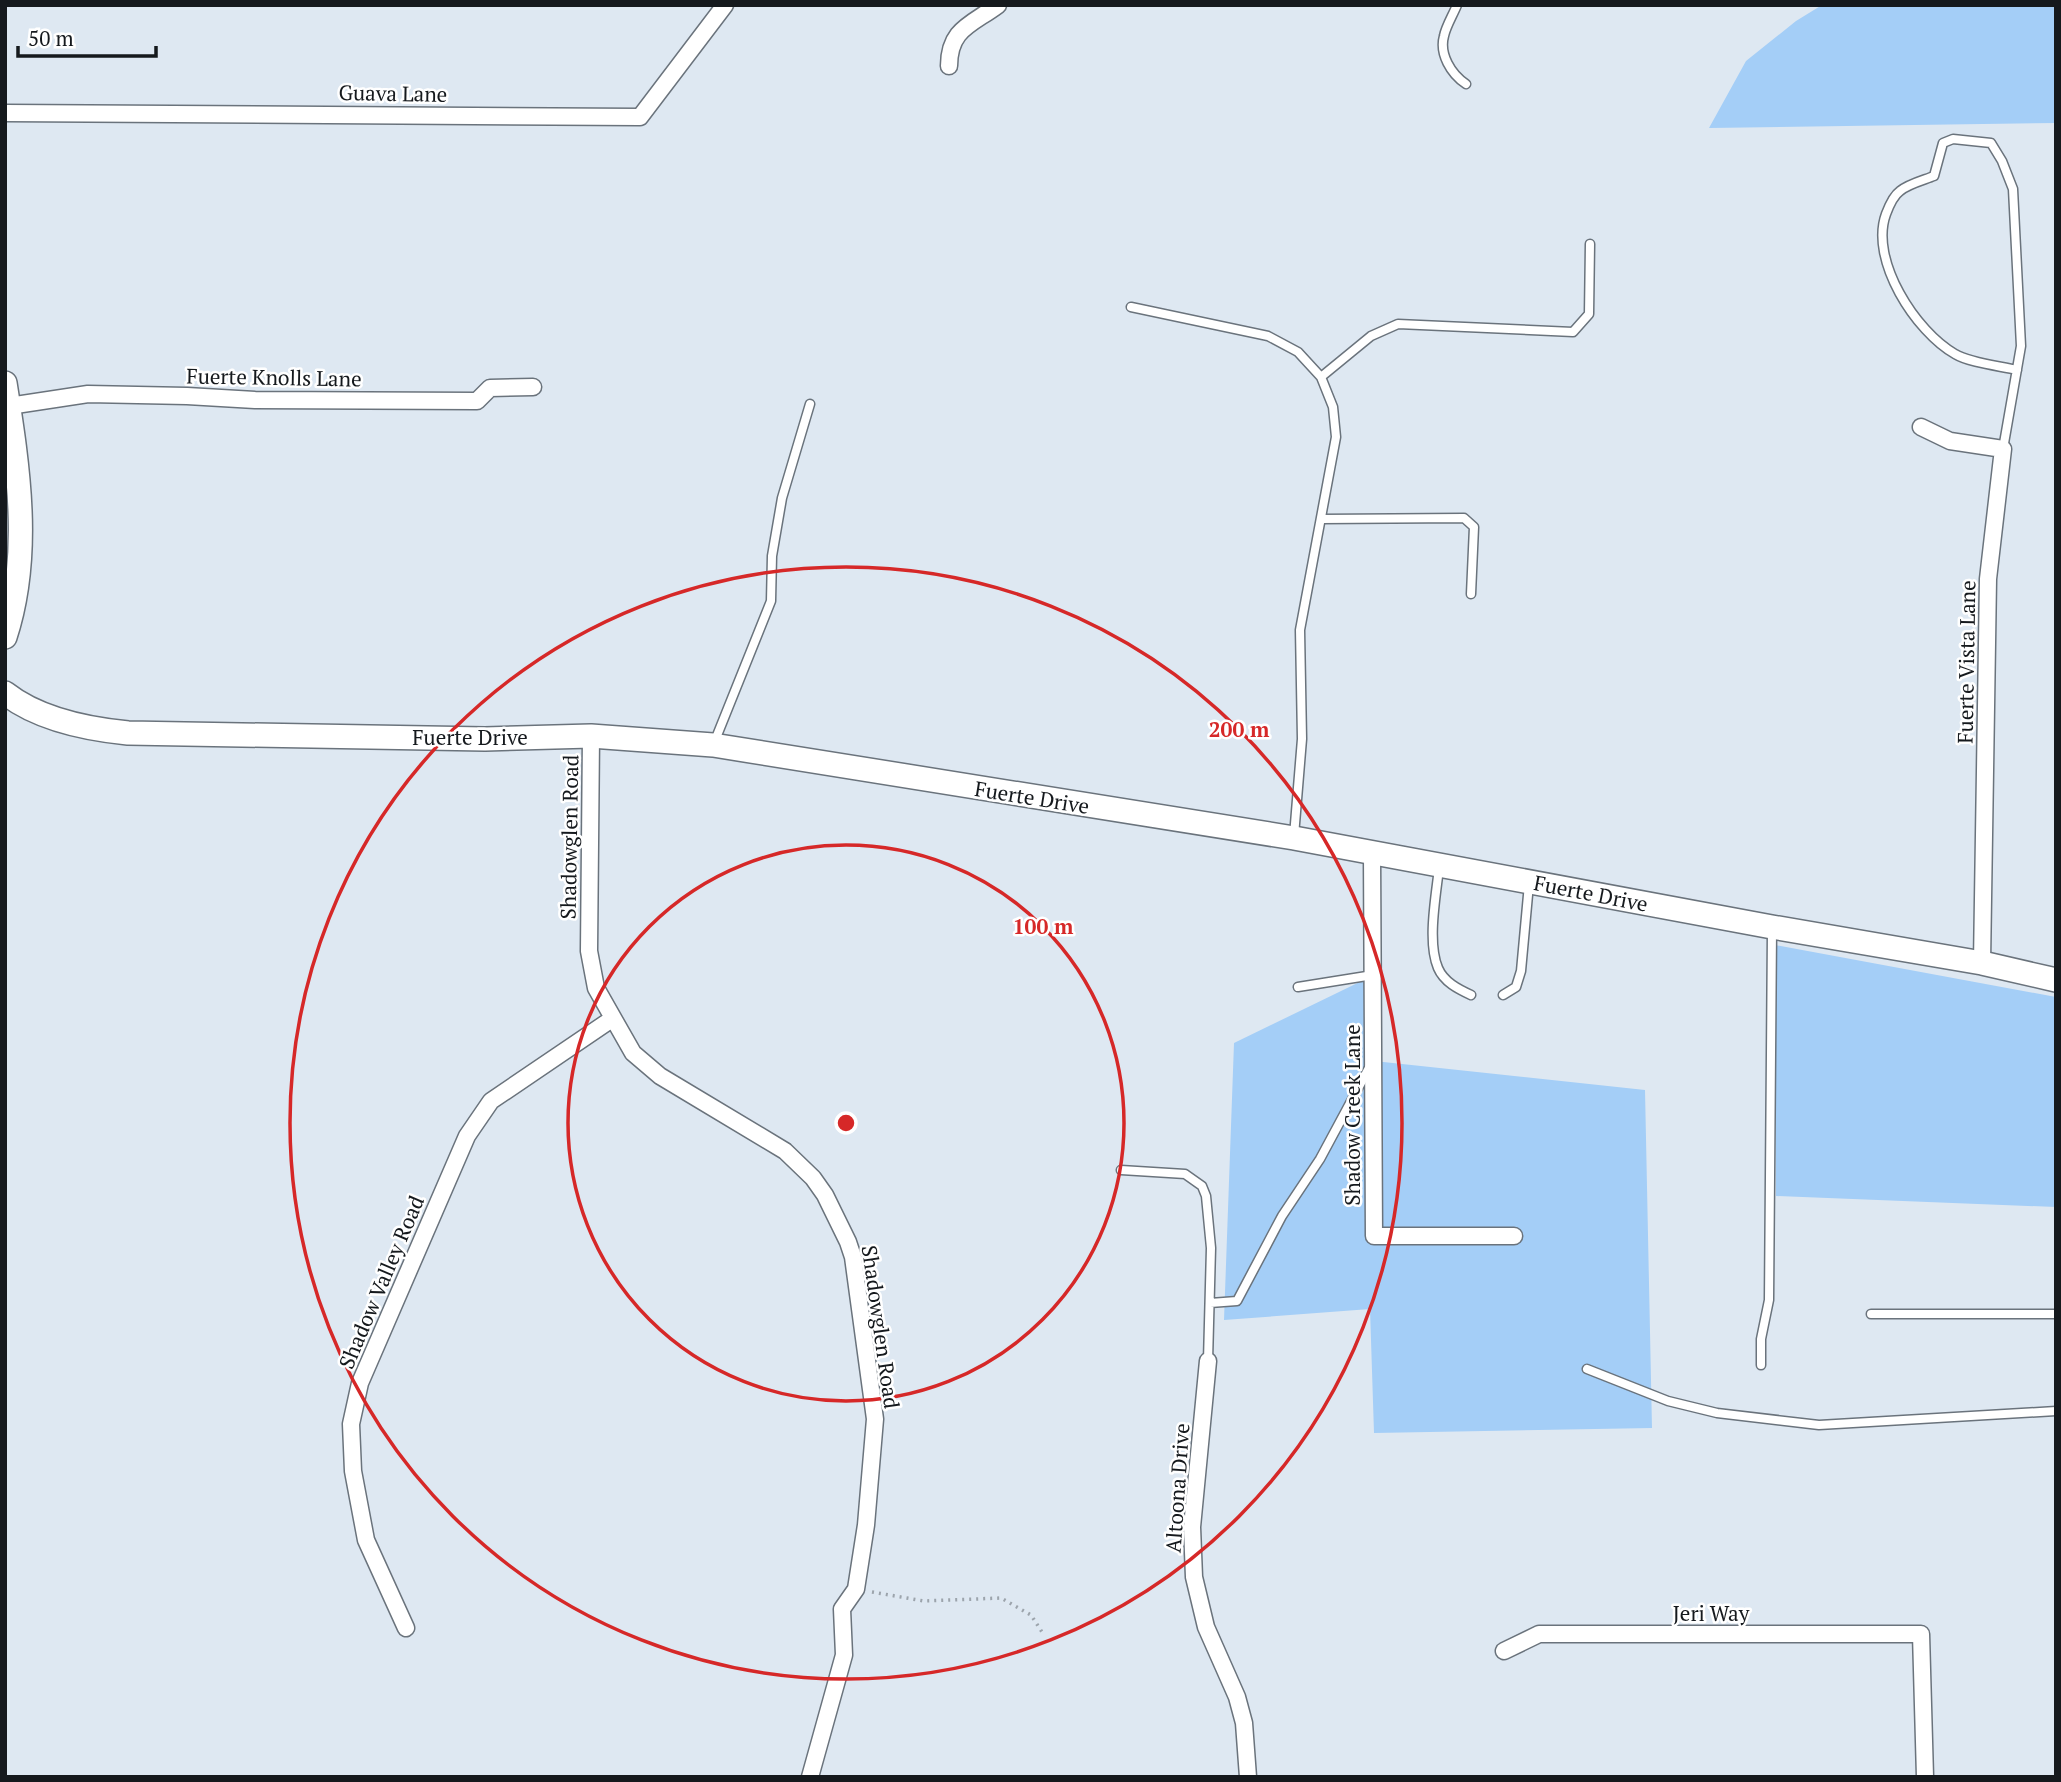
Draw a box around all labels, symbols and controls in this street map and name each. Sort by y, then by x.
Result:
scale bar [18,14,156,58]
text: 50 m [28,24,74,52]
street label: Guava Lane [338,78,448,108]
street label: Fuerte Knolls Lane [186,361,362,393]
street label: Fuerte Vista Lane [1951,580,1981,744]
text: 200 m [1209,715,1270,743]
street label: Fuerte Drive [412,723,528,751]
street label: Shadowglen Road [554,754,584,920]
street label: Fuerte Drive [973,774,1091,820]
street label: Fuerte Drive [1532,868,1650,918]
text: 100 m [1013,912,1074,940]
street label: Shadow Creek Lane [1338,1024,1366,1206]
centre of rings [834,1111,858,1135]
street label: Shadow Valley Road [332,1191,430,1373]
street label: Shadowglen Road [856,1244,906,1411]
street label: Altoona Drive [1159,1422,1195,1554]
street label: Jeri Way [1673,1599,1750,1627]

